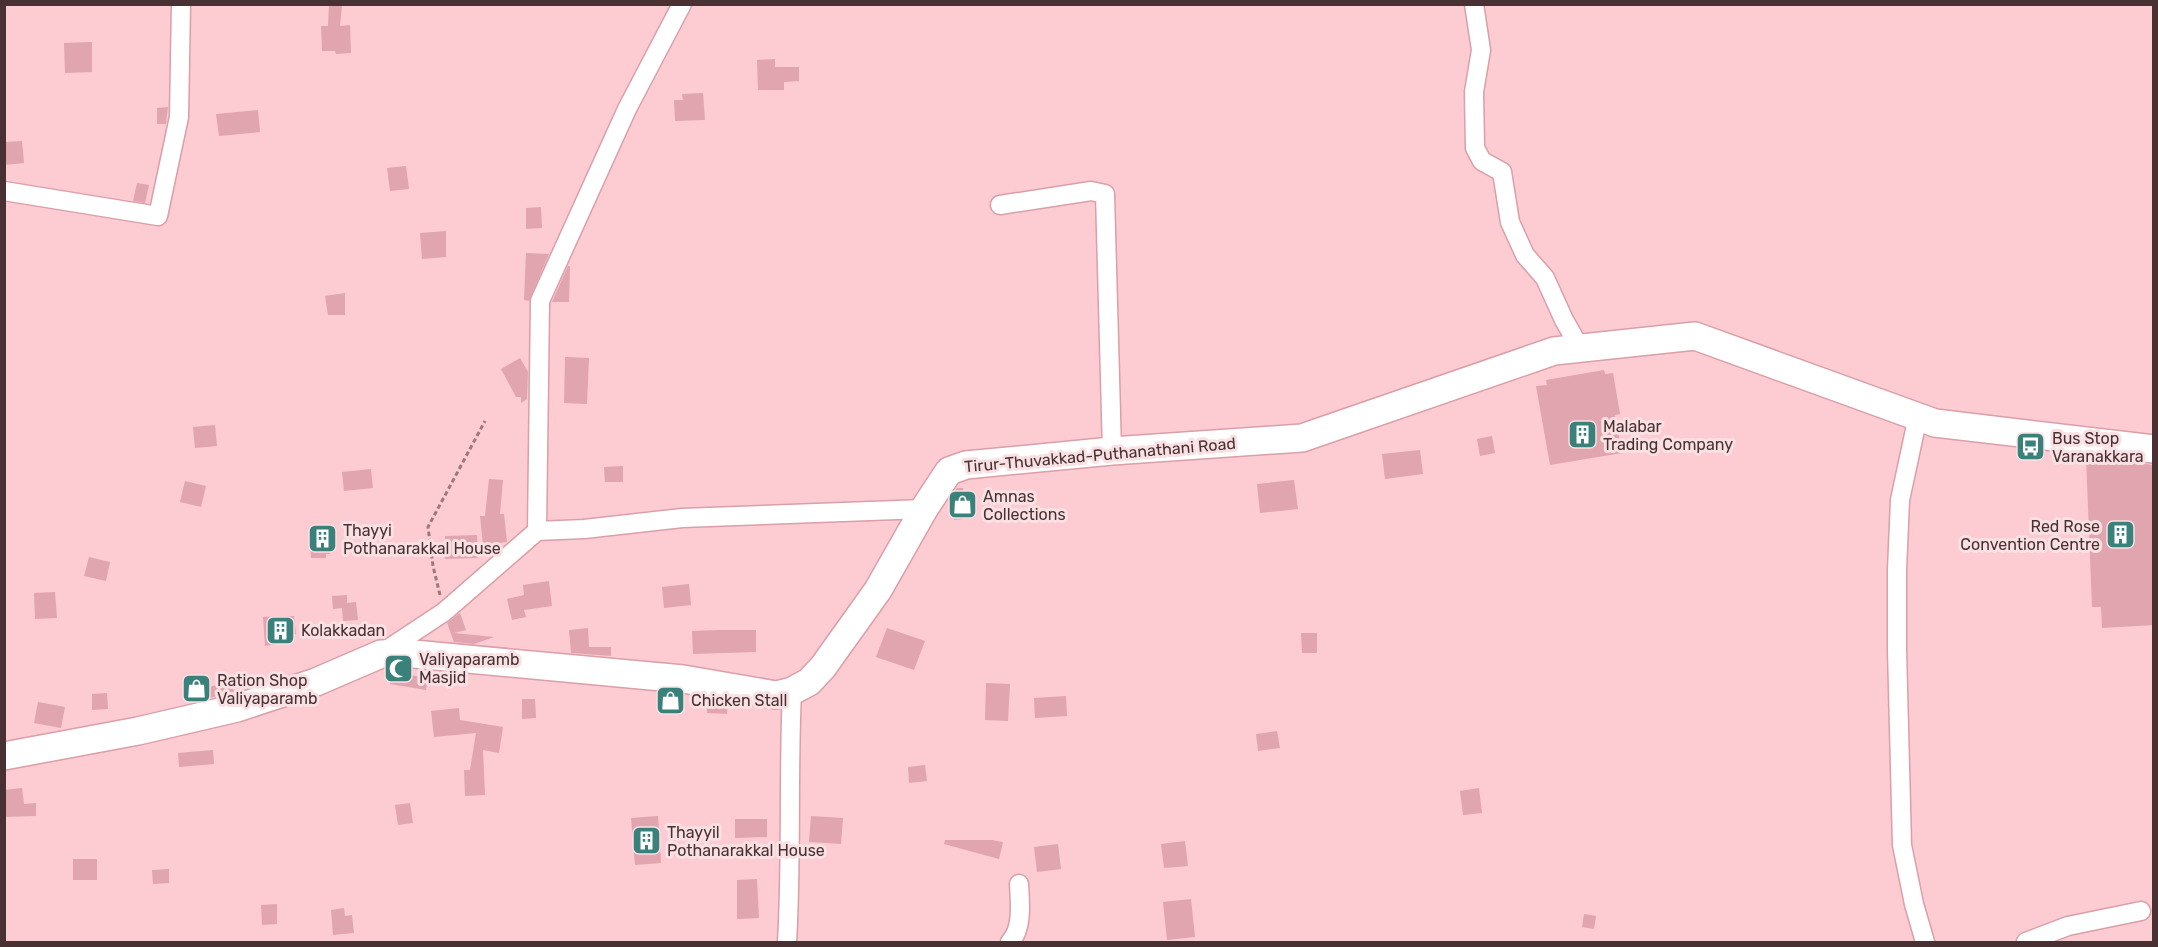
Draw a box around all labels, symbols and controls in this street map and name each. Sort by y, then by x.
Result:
place label: Malabar Trading Company [1603,417,1733,454]
building icon: Malabar Trading Company [1566,419,1598,451]
place label: Bus Stop Varanakkara [2052,429,2144,466]
bus stop icon: Bus Stop Varanakkara [2015,431,2047,463]
street label: Tirur-Thuvakkad-Puthanathani Road [963,434,1237,476]
place label: Amnas Collections [983,487,1066,524]
shop icon: Amnas Collections [946,489,978,521]
place label: Red Rose Convention Centre [1960,517,2100,554]
building icon: Red Rose Convention Centre [2105,519,2137,551]
place label: Thayyi Pothanarakkal House [343,521,501,558]
building icon: Thayyi Pothanarakkal House [306,523,338,555]
building icon: Kolakkadan [264,614,296,646]
place label: Kolakkadan [301,621,385,640]
place label: Valiyaparamb Masjid [419,650,519,687]
mosque icon: Valiyaparamb Masjid [382,652,414,684]
place label: Ration Shop Valiyaparamb [217,671,317,708]
shop icon: Ration Shop Valiyaparamb [180,673,212,705]
shop icon: Chicken Stall [654,684,686,716]
place label: Chicken Stall [691,691,787,710]
place label: Thayyil Pothanarakkal House [667,823,825,860]
building icon: Thayyil Pothanarakkal House [630,825,662,857]

